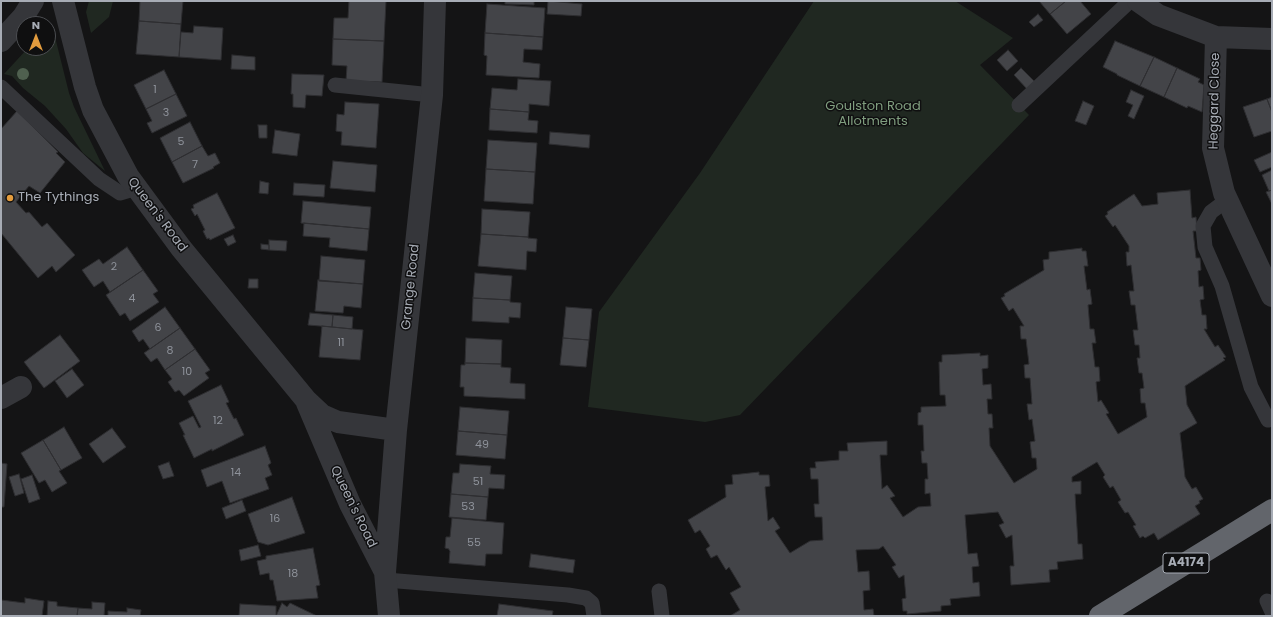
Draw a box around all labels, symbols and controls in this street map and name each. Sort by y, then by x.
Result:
north arrow [16,16,56,56]
text: N [32,17,40,33]
street label: Heggard Close [1206,52,1224,150]
house number: 1 [153,83,157,97]
park label: Goulston Road Allotments [825,99,921,130]
house number: 3 [163,106,169,120]
house number: 5 [178,135,184,149]
house number: 7 [192,158,198,172]
street label: Queen's Road [124,175,190,255]
place label: The Tythings [18,190,99,206]
marker: The Tythings [5,193,15,203]
street label: Grange Road [399,243,423,331]
house number: 2 [111,260,117,274]
house number: 4 [129,292,135,306]
house number: 6 [155,321,161,335]
house number: 11 [337,336,345,350]
house number: 8 [167,344,173,358]
house number: 10 [182,365,192,379]
house number: 12 [213,414,223,428]
house number: 49 [475,438,489,452]
street label: Queen's Road [326,464,380,550]
house number: 14 [231,466,241,480]
house number: 51 [473,475,483,489]
house number: 53 [461,500,475,514]
house number: 16 [270,512,280,526]
house number: 55 [467,536,481,550]
road number: A4174 [1163,553,1209,573]
house number: 18 [288,567,298,581]

